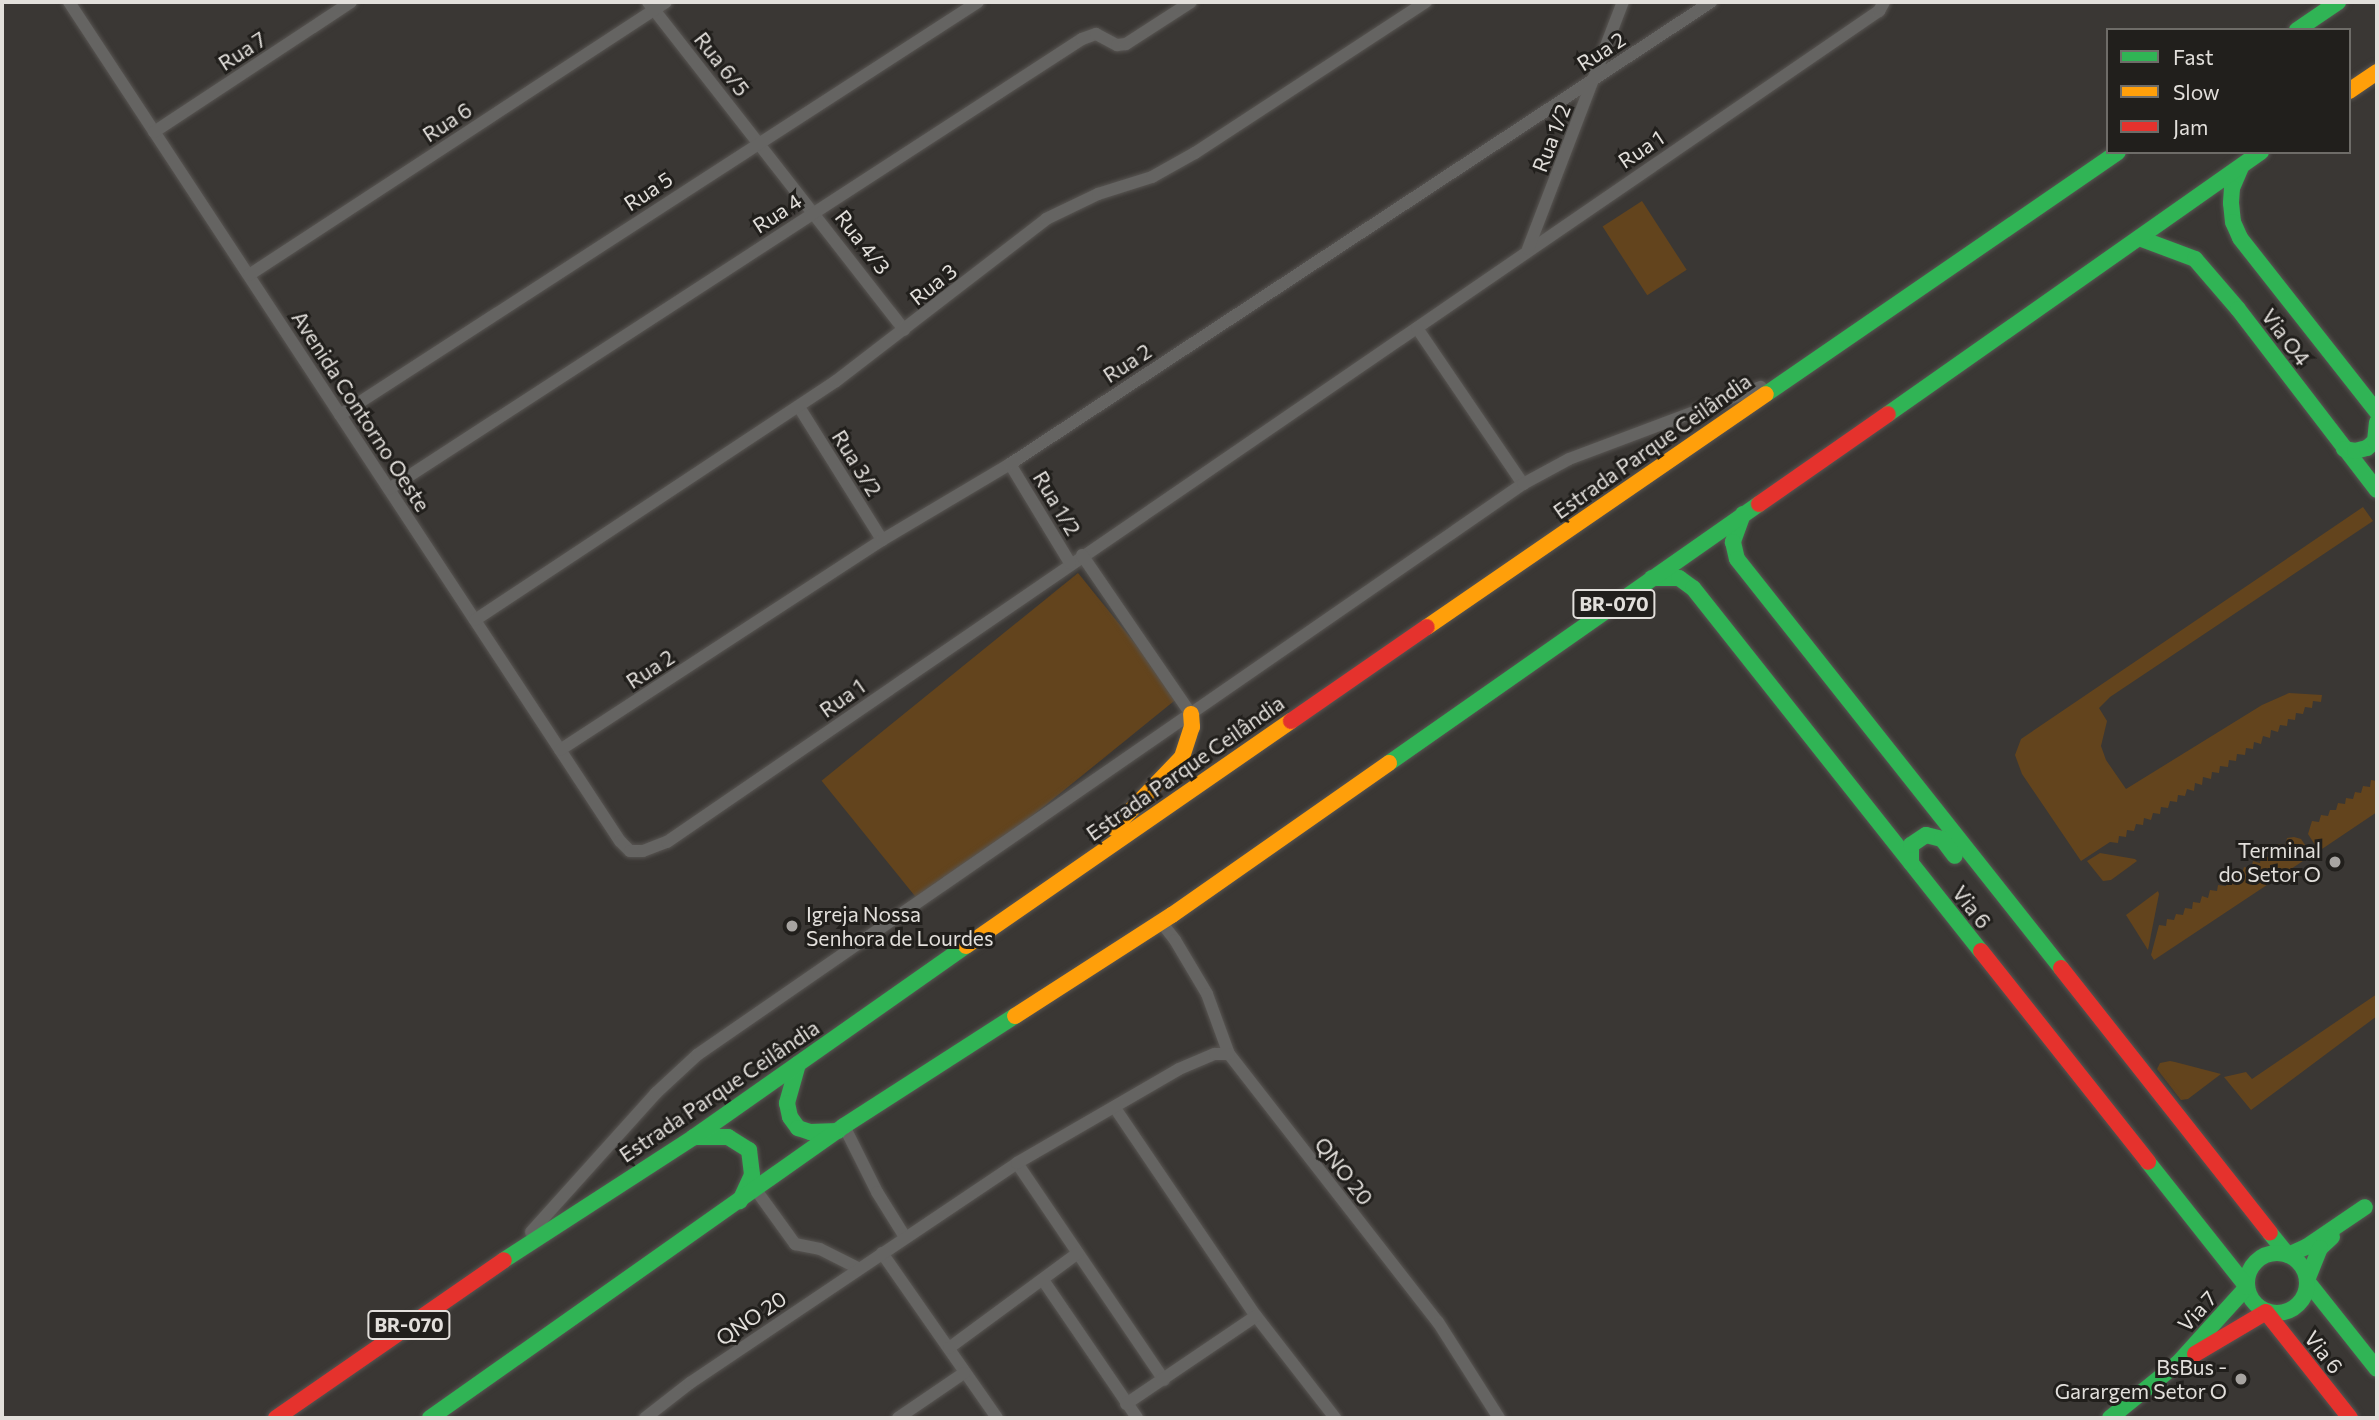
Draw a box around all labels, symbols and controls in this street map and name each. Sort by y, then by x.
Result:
street label: Rua 7 [213,26,271,76]
street label: Rua 2 [1572,26,1630,76]
street label: Rua 6/5 [689,27,755,101]
legend [2106,28,2351,154]
text: Fast [2173,44,2214,69]
text: Slow [2173,79,2220,104]
street label: Rua 6 [418,97,476,147]
street label: Rua 1/2 [1527,101,1575,175]
text: Jam [2173,114,2208,139]
street label: Rua 1 [1613,125,1669,173]
street label: Rua 5 [619,166,677,216]
street label: Rua 4 [748,188,806,238]
street label: Rua 4/3 [830,205,896,279]
street label: Rua 3 [904,258,962,310]
street label: Via O4 [2257,304,2315,370]
street label: Avenida Contorno Oeste [287,306,435,516]
street label: Rua 2 [1098,338,1156,388]
street label: Estrada Parque Ceilândia [1548,368,1756,524]
street label: Rua 3/2 [827,425,887,501]
street label: Rua 1/2 [1028,466,1086,540]
road number: BR-070 [1572,589,1656,620]
street label: Rua 2 [621,644,679,694]
street label: Rua 1 [814,673,870,723]
street label: Estrada Parque Ceilândia [1081,690,1289,846]
place label: Terminal do Setor O [2218,837,2321,887]
marker: Terminal do Setor O [2327,854,2343,870]
street label: Via 6 [1947,881,1997,933]
place label: Igreja Nossa Senhora de Lourdes [806,901,994,951]
marker: Igreja Nossa Senhora de Lourdes [784,918,800,934]
street label: Estrada Parque Ceilândia [614,1015,824,1167]
street label: QNO 20 [1310,1132,1378,1210]
street label: QNO 20 [711,1285,791,1351]
street label: Via 7 [2172,1286,2222,1336]
road number: BR-070 [367,1310,451,1340]
street label: Via 6 [2299,1326,2349,1378]
place label: BsBus - Garargem Setor O [2055,1354,2227,1404]
marker: BsBus - Garargem Setor O [2233,1371,2249,1387]

